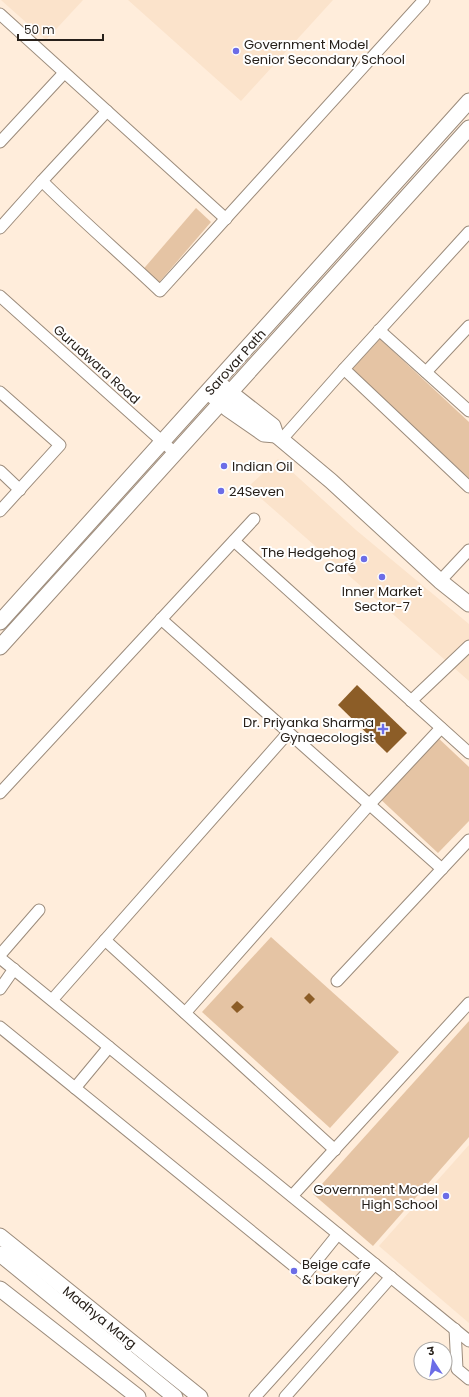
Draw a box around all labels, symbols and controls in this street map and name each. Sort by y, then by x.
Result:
scale bar [18,16,103,42]
text: 50 m [24,21,55,38]
place label: Government Model Senior Secondary School [244,35,405,69]
marker: Government Model Senior Secondary School [231,46,241,56]
street label: Gurudwara Road [49,320,144,408]
street label: Sarovar Path [200,325,270,400]
place label: Indian Oil [232,457,293,476]
marker: Indian Oil [219,461,229,471]
place label: 24Seven [229,482,284,501]
marker: 24Seven [216,486,226,496]
place label: The Hedgehog Café [261,543,356,577]
marker: The Hedgehog Café [359,554,369,564]
marker: Inner Market Sector-7 [377,572,387,582]
place label: Inner Market Sector-7 [342,582,423,616]
place label: Dr. Priyanka Sharma Gynaecologist [243,713,374,747]
marker: Dr. Priyanka Sharma Gynaecologist [377,723,389,735]
place label: Government Model High School [314,1180,438,1214]
marker: Government Model High School [441,1191,451,1201]
place label: Beige cafe & bakery [302,1255,371,1289]
marker: Beige cafe & bakery [289,1266,299,1276]
street label: Madhya Marg [59,1282,141,1353]
north arrow [413,1341,453,1381]
text: उ [425,1343,436,1360]

